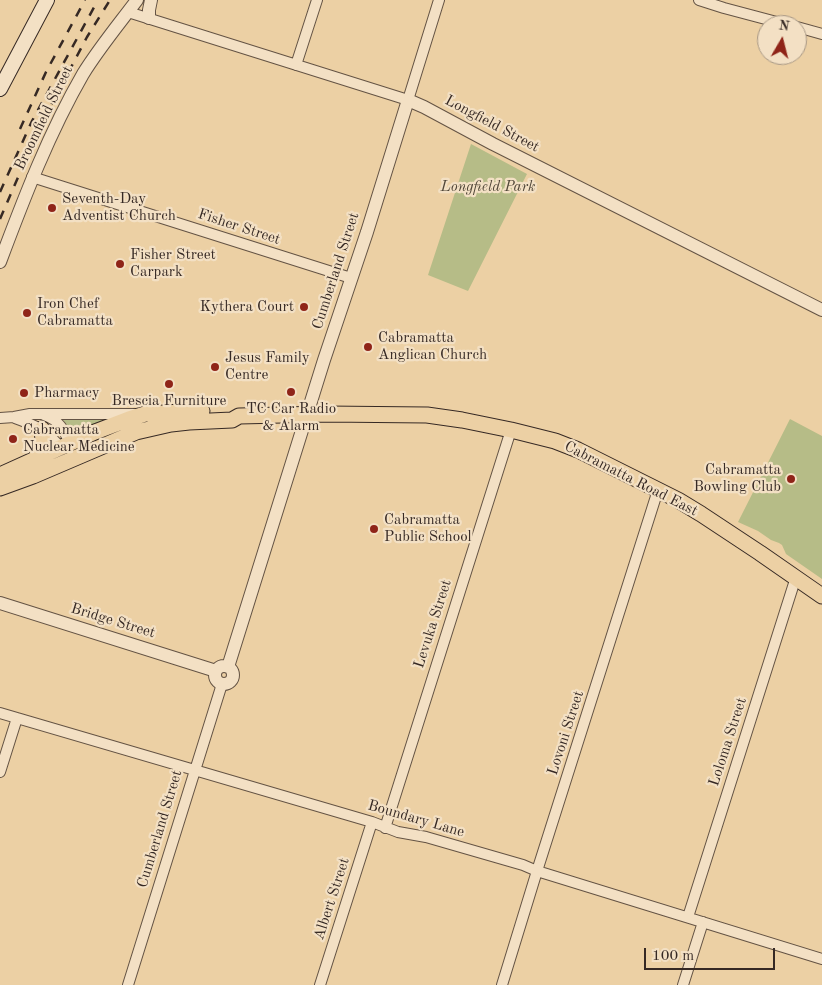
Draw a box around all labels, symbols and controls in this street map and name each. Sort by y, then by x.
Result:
north arrow [757,15,807,65]
text: N [778,18,790,34]
street label: Broomfield Street [11,63,77,173]
street label: Longfield Street [442,92,542,156]
park label: Longfield Park [441,178,535,196]
place label: Seventh-Day Adventist Church [62,190,176,225]
marker: Seventh-Day Adventist Church [46,202,58,214]
street label: Fisher Street [195,205,283,249]
street label: Cumberland Street [309,210,363,332]
place label: Fisher Street Carpark [130,246,216,281]
marker: Fisher Street Carpark [114,258,126,270]
place label: Iron Chef Cabramatta [37,295,113,330]
place label: Kythera Court [200,298,294,316]
marker: Kythera Court [298,301,310,313]
marker: Iron Chef Cabramatta [21,307,33,319]
place label: Cabramatta Anglican Church [378,329,487,364]
marker: Cabramatta Anglican Church [362,341,374,353]
place label: Jesus Family Centre [225,349,310,384]
marker: Jesus Family Centre [209,361,221,373]
marker: Brescia Furniture [163,378,175,390]
place label: Pharmacy [34,384,100,402]
marker: TC Car Radio & Alarm [285,386,297,398]
marker: Pharmacy [18,387,30,399]
place label: Brescia Furniture [112,392,226,410]
place label: TC Car Radio & Alarm [246,400,336,435]
place label: Cabramatta Nuclear Medicine [23,421,135,456]
marker: Cabramatta Nuclear Medicine [7,433,19,445]
street label: Cabramatta Road East [561,438,701,520]
place label: Cabramatta Bowling Club [694,461,781,496]
marker: Cabramatta Bowling Club [785,473,797,485]
place label: Cabramatta Public School [384,511,472,546]
marker: Cabramatta Public School [368,523,380,535]
street label: Levuka Street [410,577,456,671]
street label: Bridge Street [69,600,157,642]
street label: Lovoni Street [544,689,588,777]
street label: Loloma Street [705,695,751,789]
street label: Cumberland Street [134,768,186,890]
street label: Boundary Lane [366,797,466,841]
street label: Albert Street [310,856,354,942]
scale bar [647,938,778,970]
text: 100 m [652,949,694,964]

